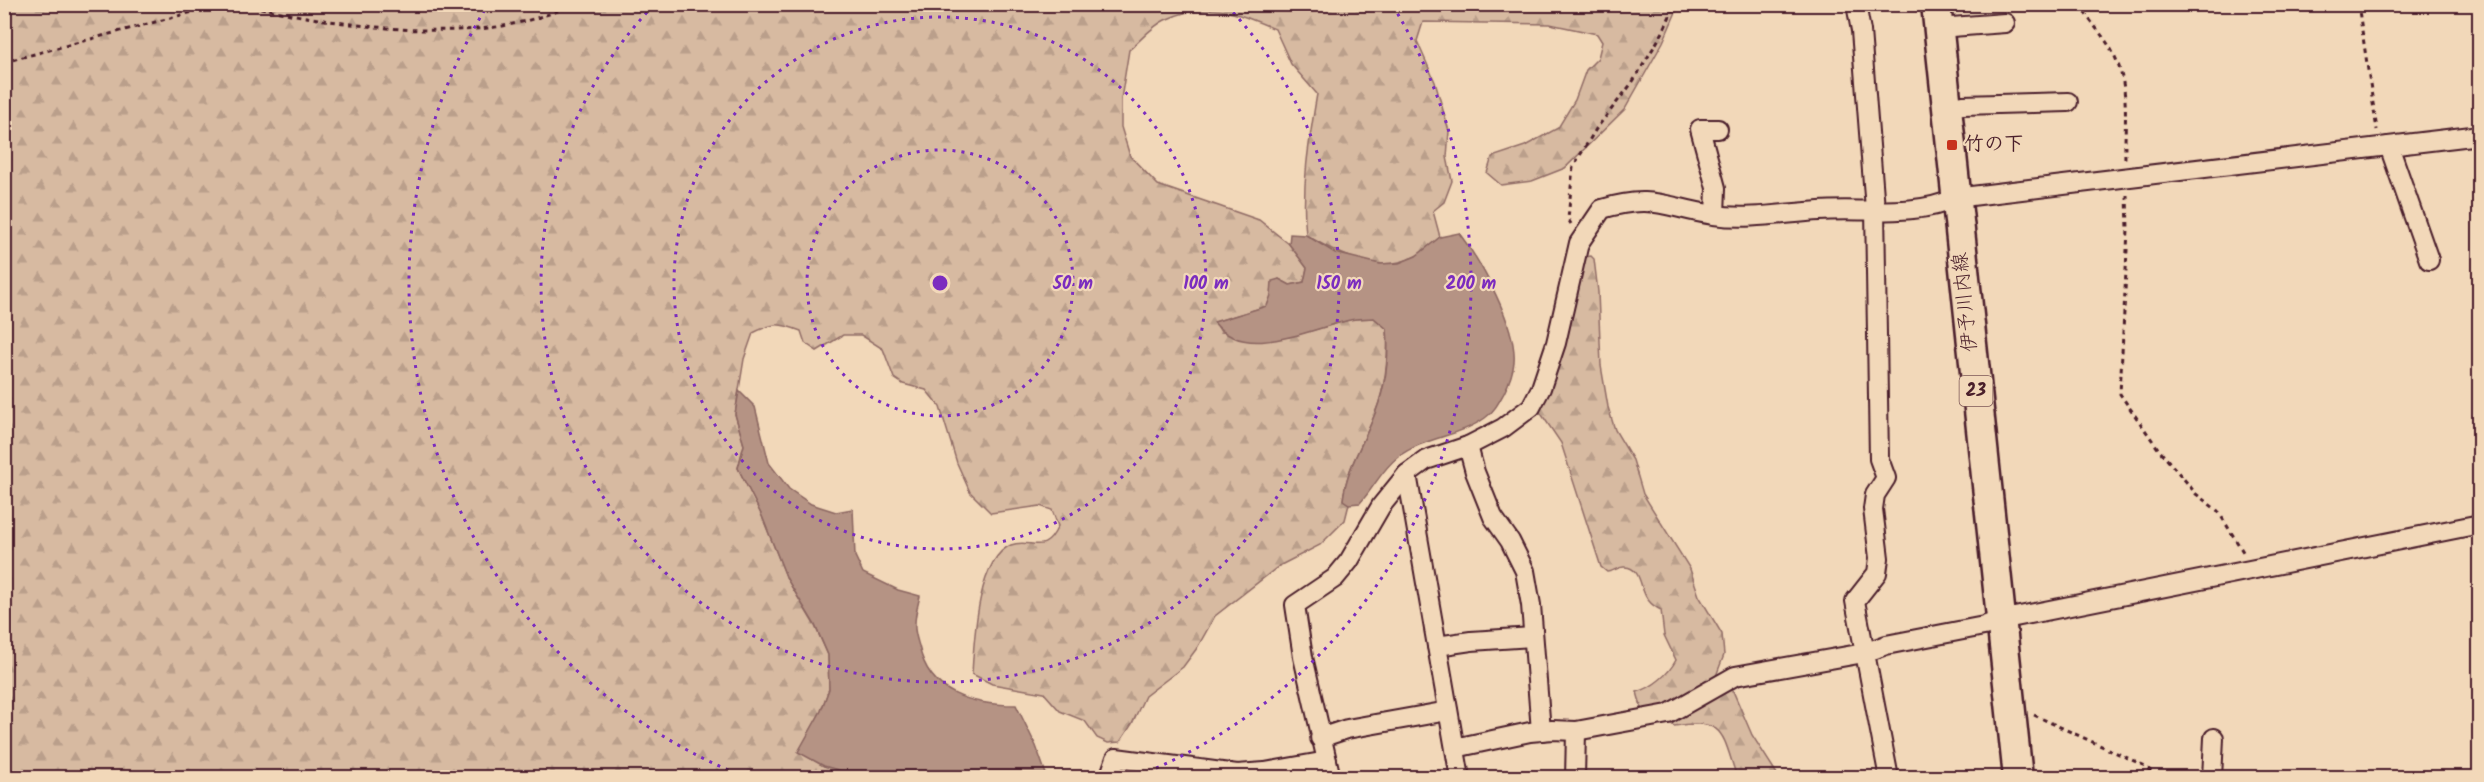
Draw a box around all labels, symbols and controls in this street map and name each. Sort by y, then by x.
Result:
place label: 竹の下 [1964,129,2024,161]
marker: 竹の下 [1945,138,1959,152]
street label: 伊予川内線 [1945,251,1987,353]
text: 50 m [1052,270,1093,299]
text: 100 m [1183,270,1229,299]
text: 150 m [1316,270,1362,299]
text: 200 m [1446,270,1497,299]
centre of rings [930,273,950,293]
road number: 23 [1960,376,1992,406]

